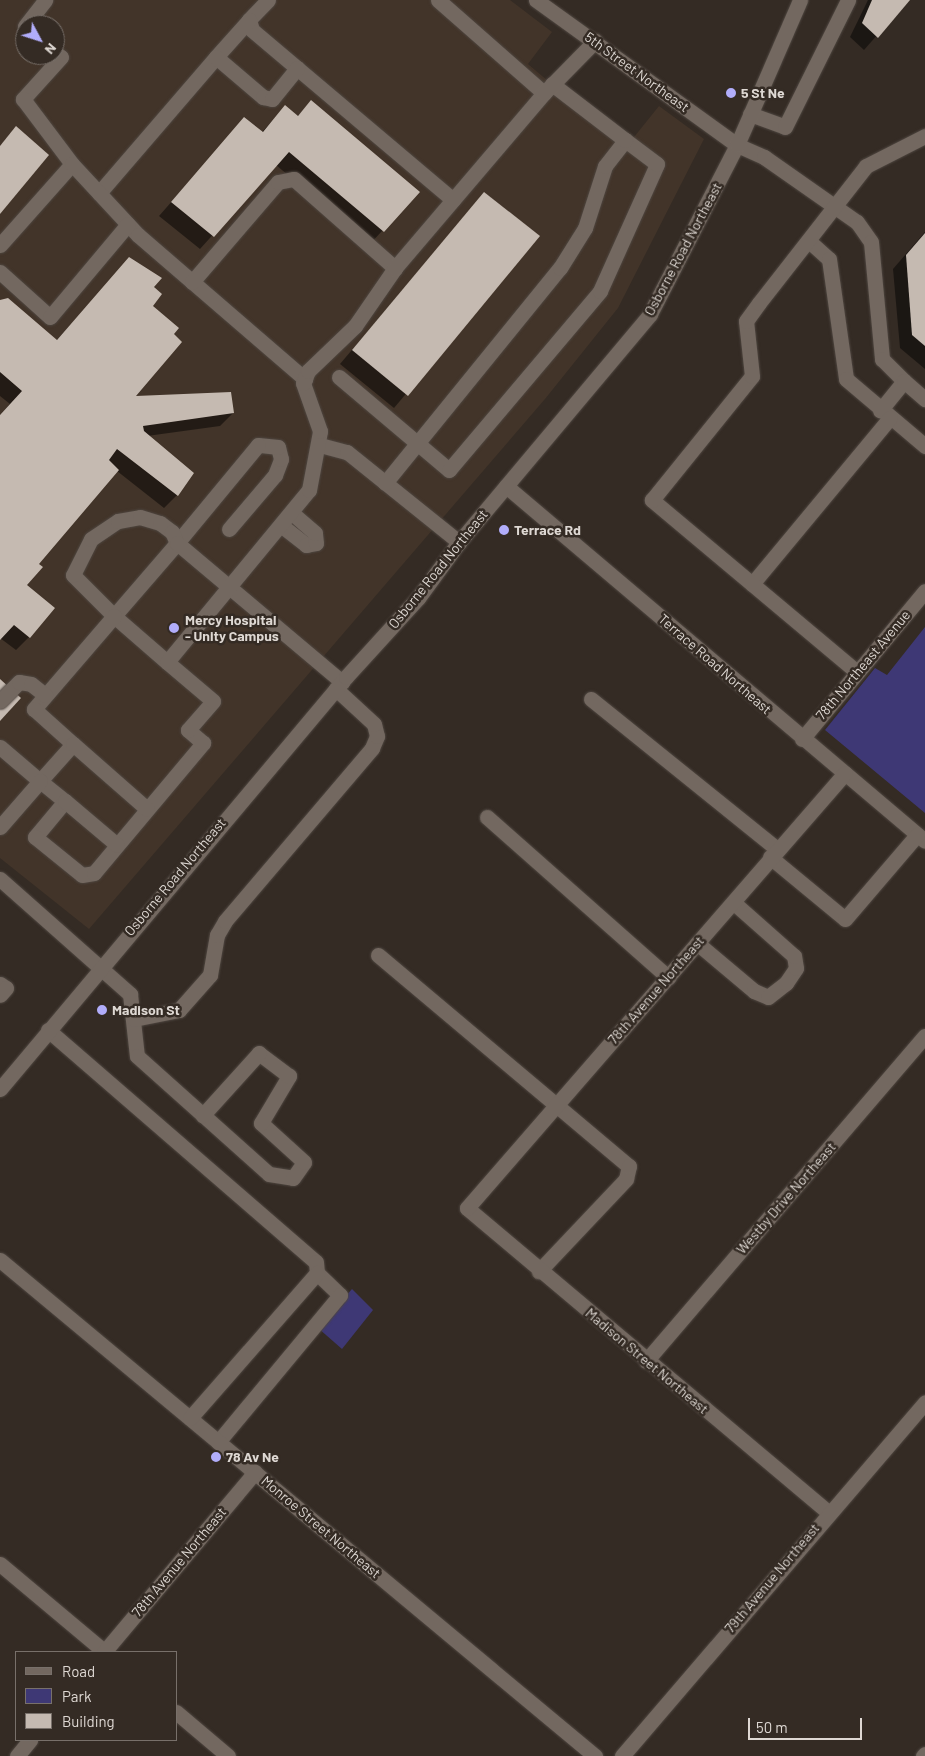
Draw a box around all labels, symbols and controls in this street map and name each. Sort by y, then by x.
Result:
north arrow [15,15,65,65]
street label: 5th Street Northeast [582,28,692,116]
text: N [42,40,61,58]
place label: 5 St Ne [741,85,785,101]
marker: 5 St Ne [725,87,737,99]
street label: Osborne Road Northeast [641,180,725,318]
street label: Osborne Road Northeast [385,506,491,632]
place label: Terrace Rd [514,522,581,538]
marker: Terrace Rd [498,524,510,536]
street label: 78th Northeast Avenue [812,607,914,723]
street label: Terrace Road Northeast [655,610,775,718]
place label: Mercy Hospital - Unity Campus [185,612,279,644]
marker: Mercy Hospital - Unity Campus [167,621,181,635]
street label: Osborne Road Northeast [121,815,229,939]
street label: 78th Avenue Northeast [604,932,708,1048]
place label: Madison St [112,1002,180,1018]
marker: Madison St [96,1004,108,1016]
street label: Westby Drive Northeast [733,1139,839,1257]
street label: Madison Street Northeast [582,1305,712,1417]
place label: 78 Av Ne [226,1449,279,1465]
marker: 78 Av Ne [210,1451,222,1463]
street label: Monroe Street Northeast [258,1472,384,1582]
street label: 78th Avenue Northeast [128,1504,230,1620]
street label: 79th Avenue Northeast [721,1520,823,1636]
legend [15,1651,178,1741]
text: Road [62,1662,95,1680]
text: Park [62,1687,91,1705]
scale bar [750,1708,864,1740]
text: Building [62,1712,115,1730]
text: 50 m [756,1718,788,1736]

